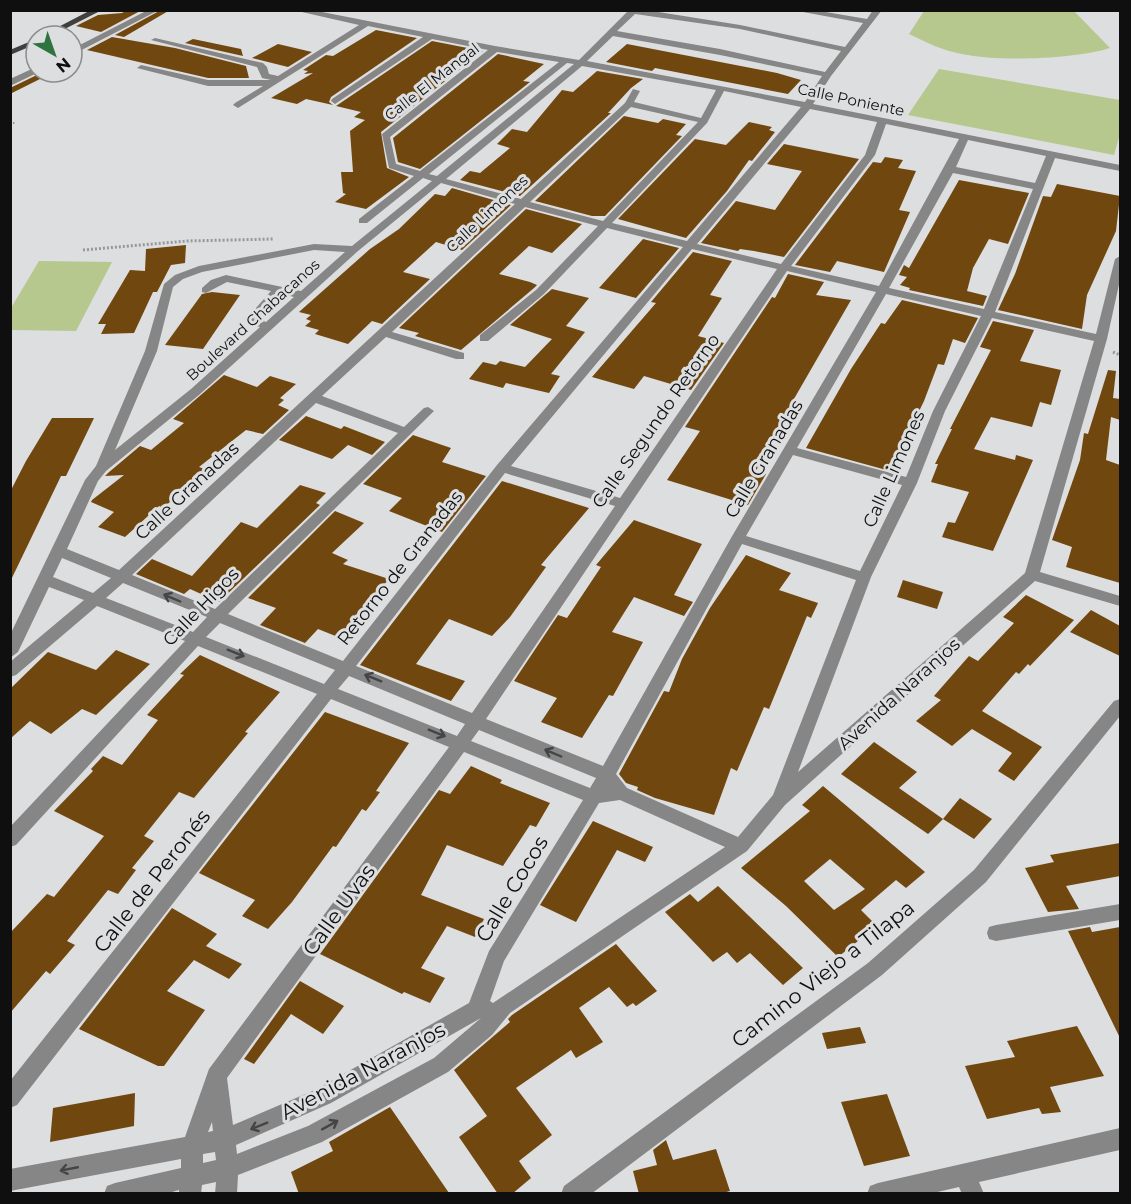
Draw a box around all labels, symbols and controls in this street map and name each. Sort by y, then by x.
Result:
north arrow [24,24,84,84]
street label: Calle El Mangal [381,39,483,124]
text: N [52,54,74,77]
street label: Calle Poniente [796,79,906,120]
street label: Calle Limones [442,171,532,256]
street label: Boulevard Chabacanos [182,255,323,385]
street label: Calle Segundo Retorno [587,330,725,512]
street label: Calle Granadas [720,396,808,522]
street label: Calle Limones [858,407,930,531]
street label: Calle Granadas [131,437,244,545]
street label: Retorno de Granadas [333,486,467,650]
street label: Calle Higos [158,563,244,651]
one-way arrow [163,592,182,603]
street label: Avenida Naranjos [833,633,965,755]
one-way arrow [226,649,245,660]
one-way arrow [364,672,383,683]
one-way arrow [427,728,445,739]
one-way arrow [544,747,563,758]
street label: Calle de Peronés [88,804,215,957]
street label: Calle Cocos [470,831,553,946]
street label: Calle Uvas [297,859,380,960]
street label: Camino Viejo a Tilapa [726,894,919,1053]
street label: Avenida Naranjos [276,1017,449,1125]
one-way arrow [321,1119,339,1130]
one-way arrow [250,1121,269,1132]
one-way arrow [60,1164,79,1175]

